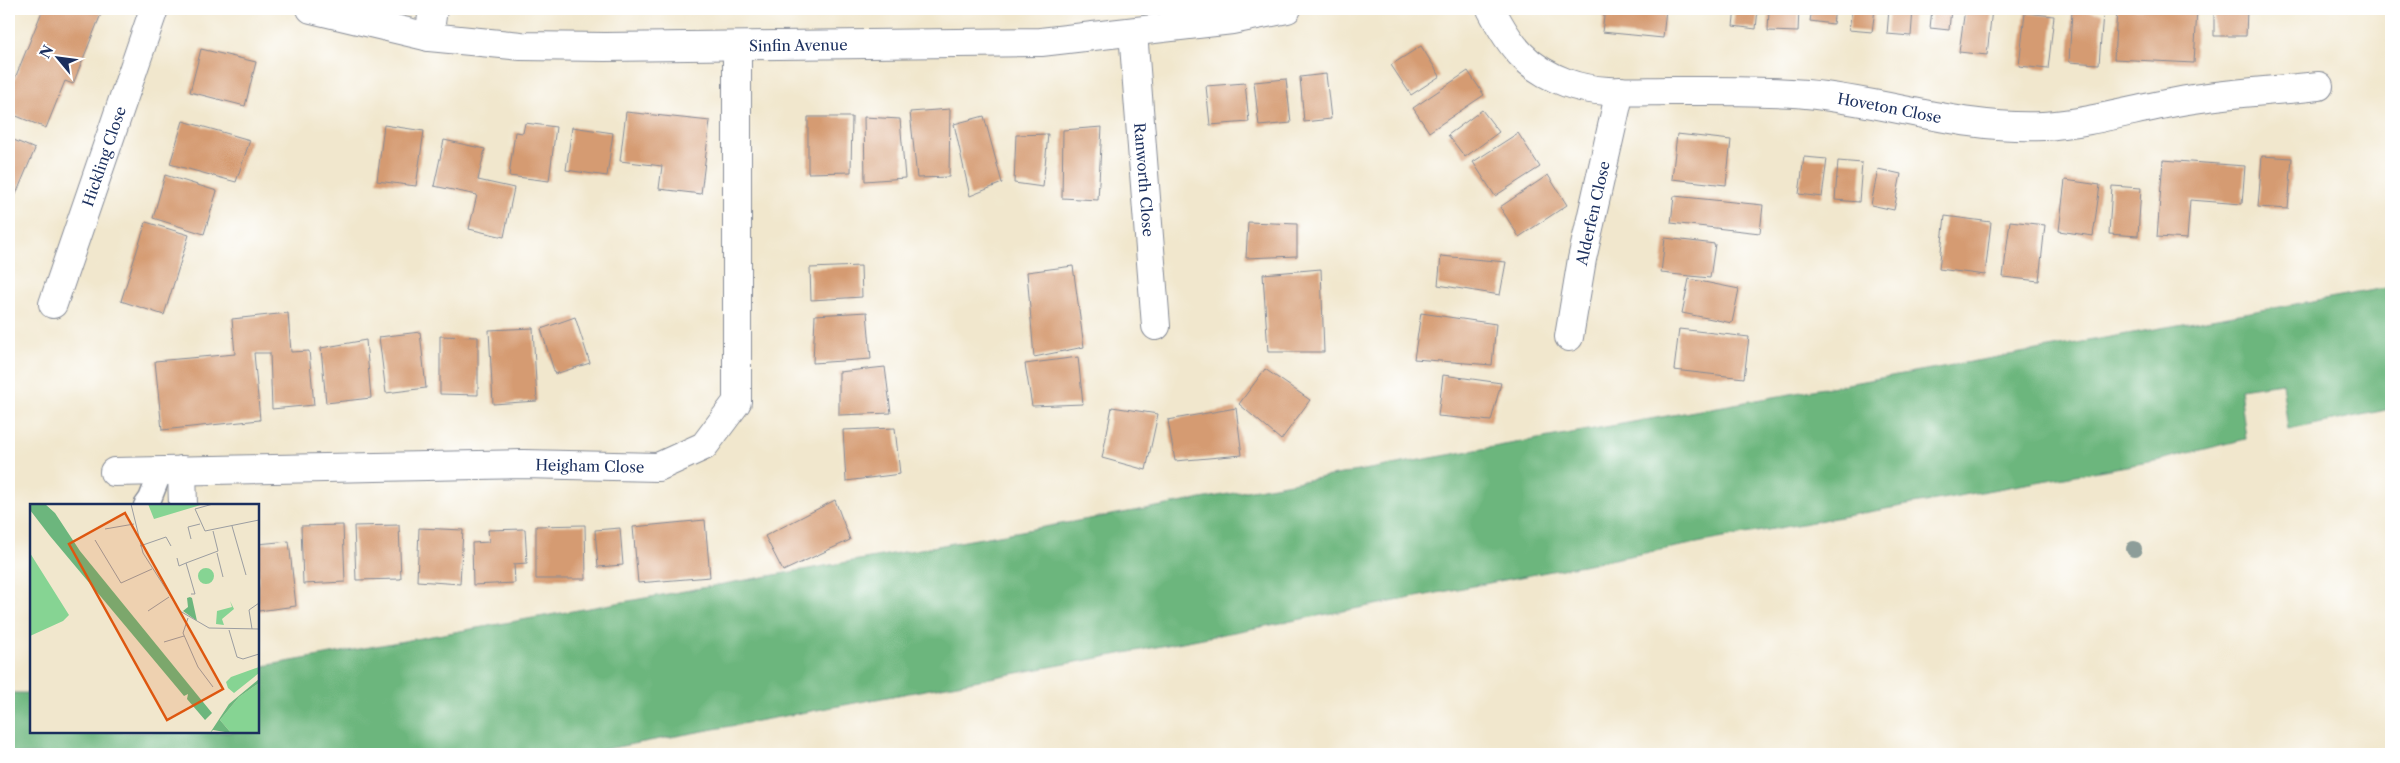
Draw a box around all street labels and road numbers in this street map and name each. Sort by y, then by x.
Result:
street label: Sinfin Avenue [749,35,848,55]
street label: Hoveton Close [1836,88,1943,127]
street label: Hickling Close [78,104,129,209]
street label: Ranworth Close [1131,122,1158,237]
street label: Alderfen Close [1571,159,1613,268]
street label: Heigham Close [535,455,645,476]

